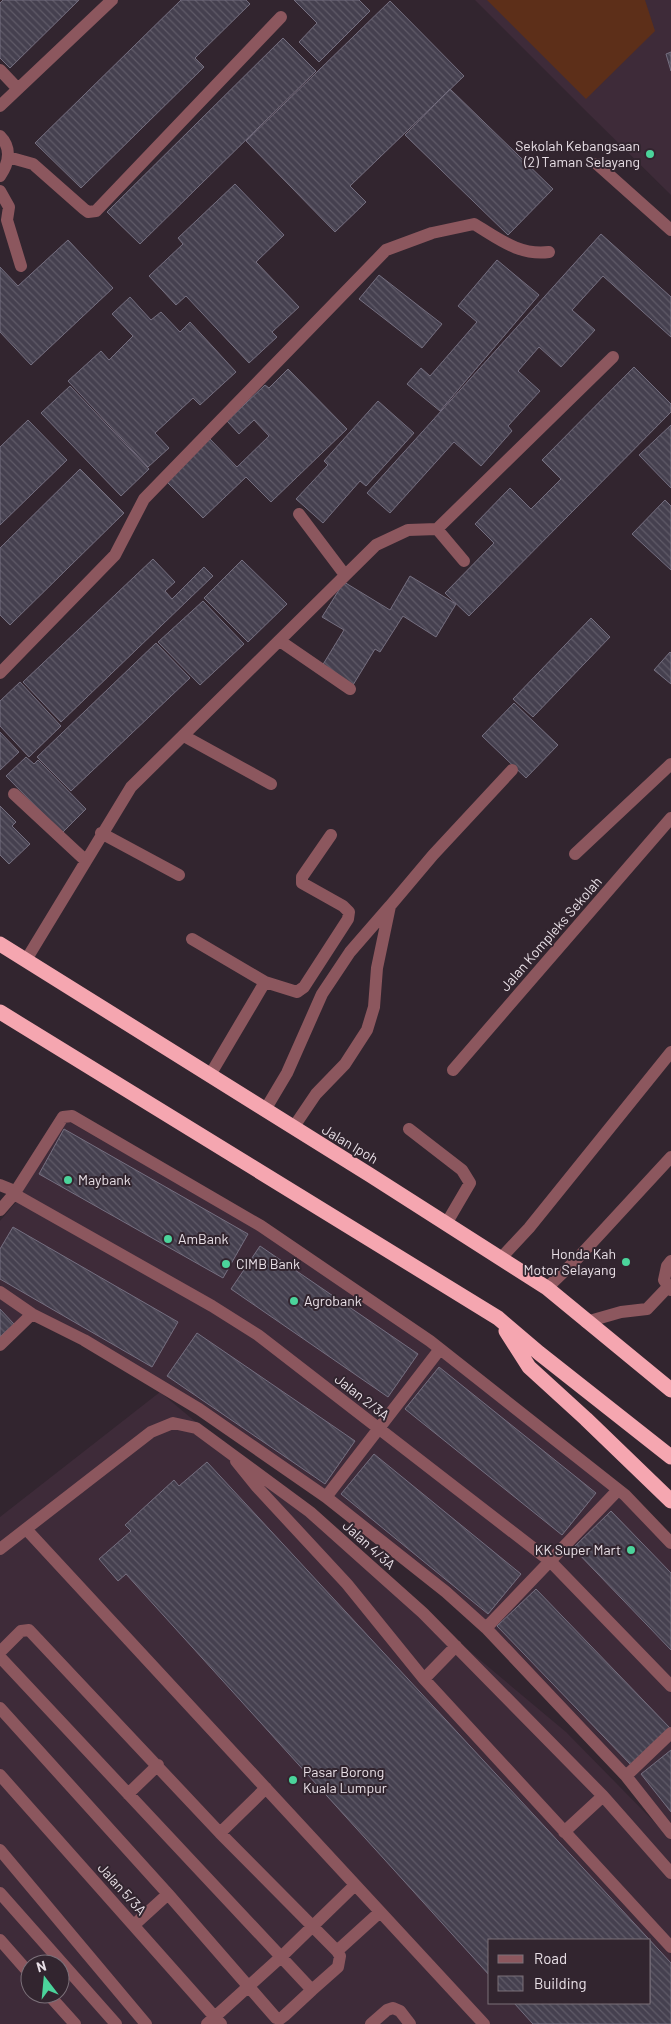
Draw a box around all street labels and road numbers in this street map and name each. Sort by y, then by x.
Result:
street label: Jalan Kompleks Sekolah [496,873,605,994]
street label: Jalan Ipoh [319,1120,381,1167]
street label: Jalan 2/3A [332,1370,393,1424]
street label: Jalan 4/3A [340,1517,400,1573]
street label: Jalan 5/3A [94,1859,151,1919]

